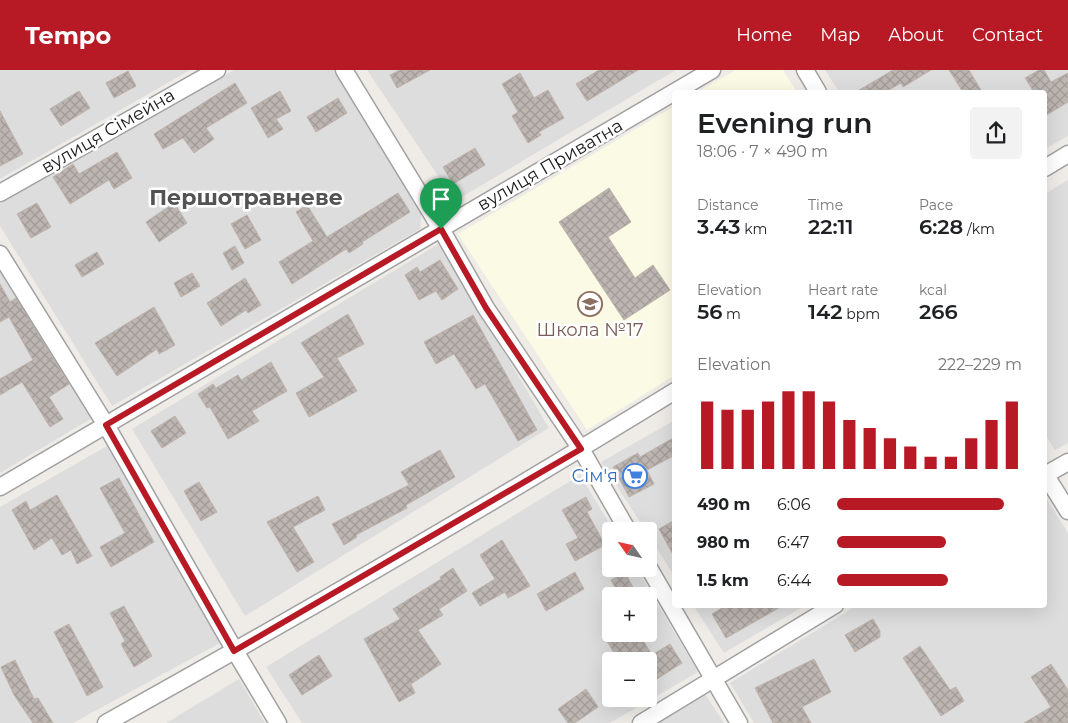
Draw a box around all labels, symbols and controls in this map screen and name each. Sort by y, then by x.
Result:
text: Tempo [25,21,111,50]
text: Home [736,24,792,46]
text: Map [820,24,860,46]
text: About [888,24,944,46]
text: Contact [972,24,1043,46]
street label: вулиця Сімейна [37,84,179,178]
text: Evening run [697,106,872,140]
button: share [970,107,1022,159]
street label: вулиця Приватна [473,114,627,216]
text: 18:06 · 7 × 490 m [697,142,828,161]
pin [420,178,462,229]
district label: Першотравневе [149,184,343,211]
icon: arrive [427,185,455,213]
text: Distance [697,196,759,214]
text: Time [808,196,843,214]
text: Pace [919,196,953,214]
text: 3.43 [697,214,741,239]
text: 22:11 [808,214,854,239]
text: 6:28 [919,214,963,239]
text: km [741,220,767,238]
text: /km [963,220,995,238]
text: Elevation [697,281,762,299]
text: Heart rate [808,281,878,299]
text: kcal [919,281,947,299]
school or university icon: Школа №17 [577,291,603,317]
text: 56 [697,299,722,324]
text: 142 [808,299,842,324]
text: 266 [919,299,958,324]
text: m [722,305,741,323]
text: bpm [842,305,880,323]
place label: Школа №17 [536,319,644,341]
text: Elevation [697,355,771,374]
text: 222–229 m [938,355,1022,374]
supermarket icon: Сім'я [622,463,648,489]
place label: Сім'я [571,465,618,487]
text: 490 m [697,495,750,514]
text: 6:06 [777,495,810,514]
north arrow [602,522,658,578]
map controls [602,522,657,707]
text: 980 m [697,533,750,552]
text: 6:47 [777,533,809,552]
text: 1.5 km [697,571,749,590]
text: 6:44 [777,571,811,590]
button: + [602,587,657,642]
button: − [602,652,657,707]

